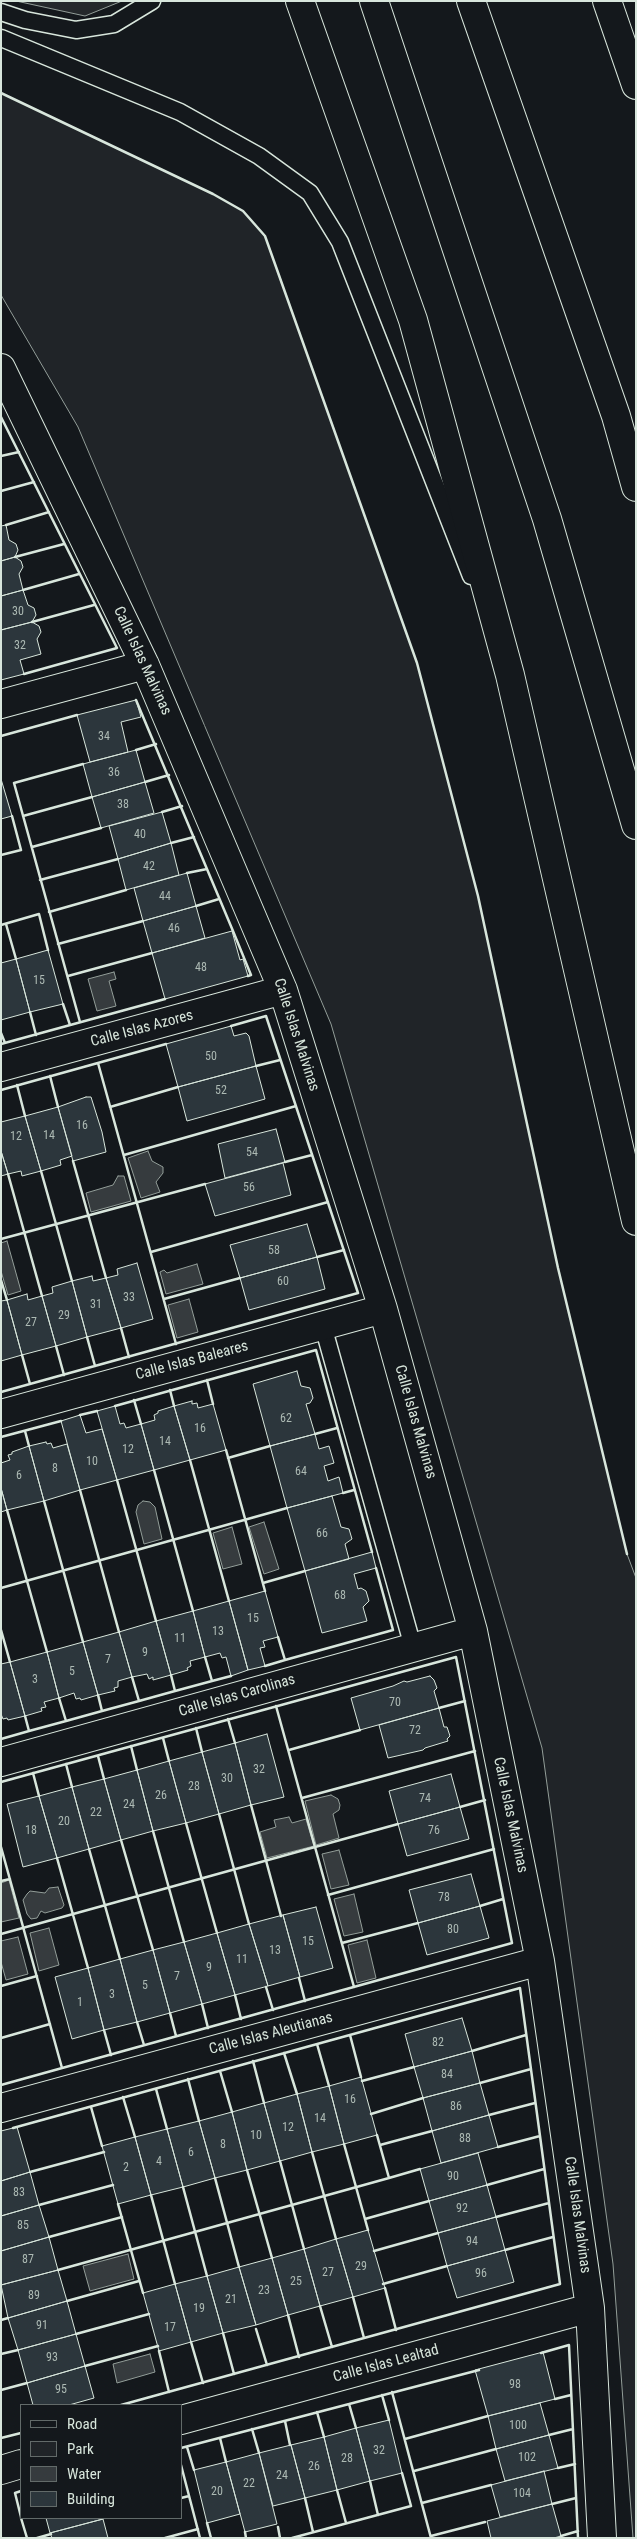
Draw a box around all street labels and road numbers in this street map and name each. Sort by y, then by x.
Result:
street label: Calle Islas Malvinas [109,604,175,718]
street label: Calle Islas Malvinas [269,976,323,1094]
street label: Calle Islas Azores [89,1007,195,1051]
street label: Calle Islas Baleares [134,1337,250,1385]
street label: Calle Islas Malvinas [390,1363,440,1481]
street label: Calle Islas Carolinas [177,1671,297,1721]
street label: Calle Islas Malvinas [489,1756,531,1874]
street label: Calle Islas Aleutianas [207,2009,335,2059]
street label: Calle Islas Malvinas [560,2155,594,2275]
street label: Calle Islas Lealtad [331,2341,441,2387]

